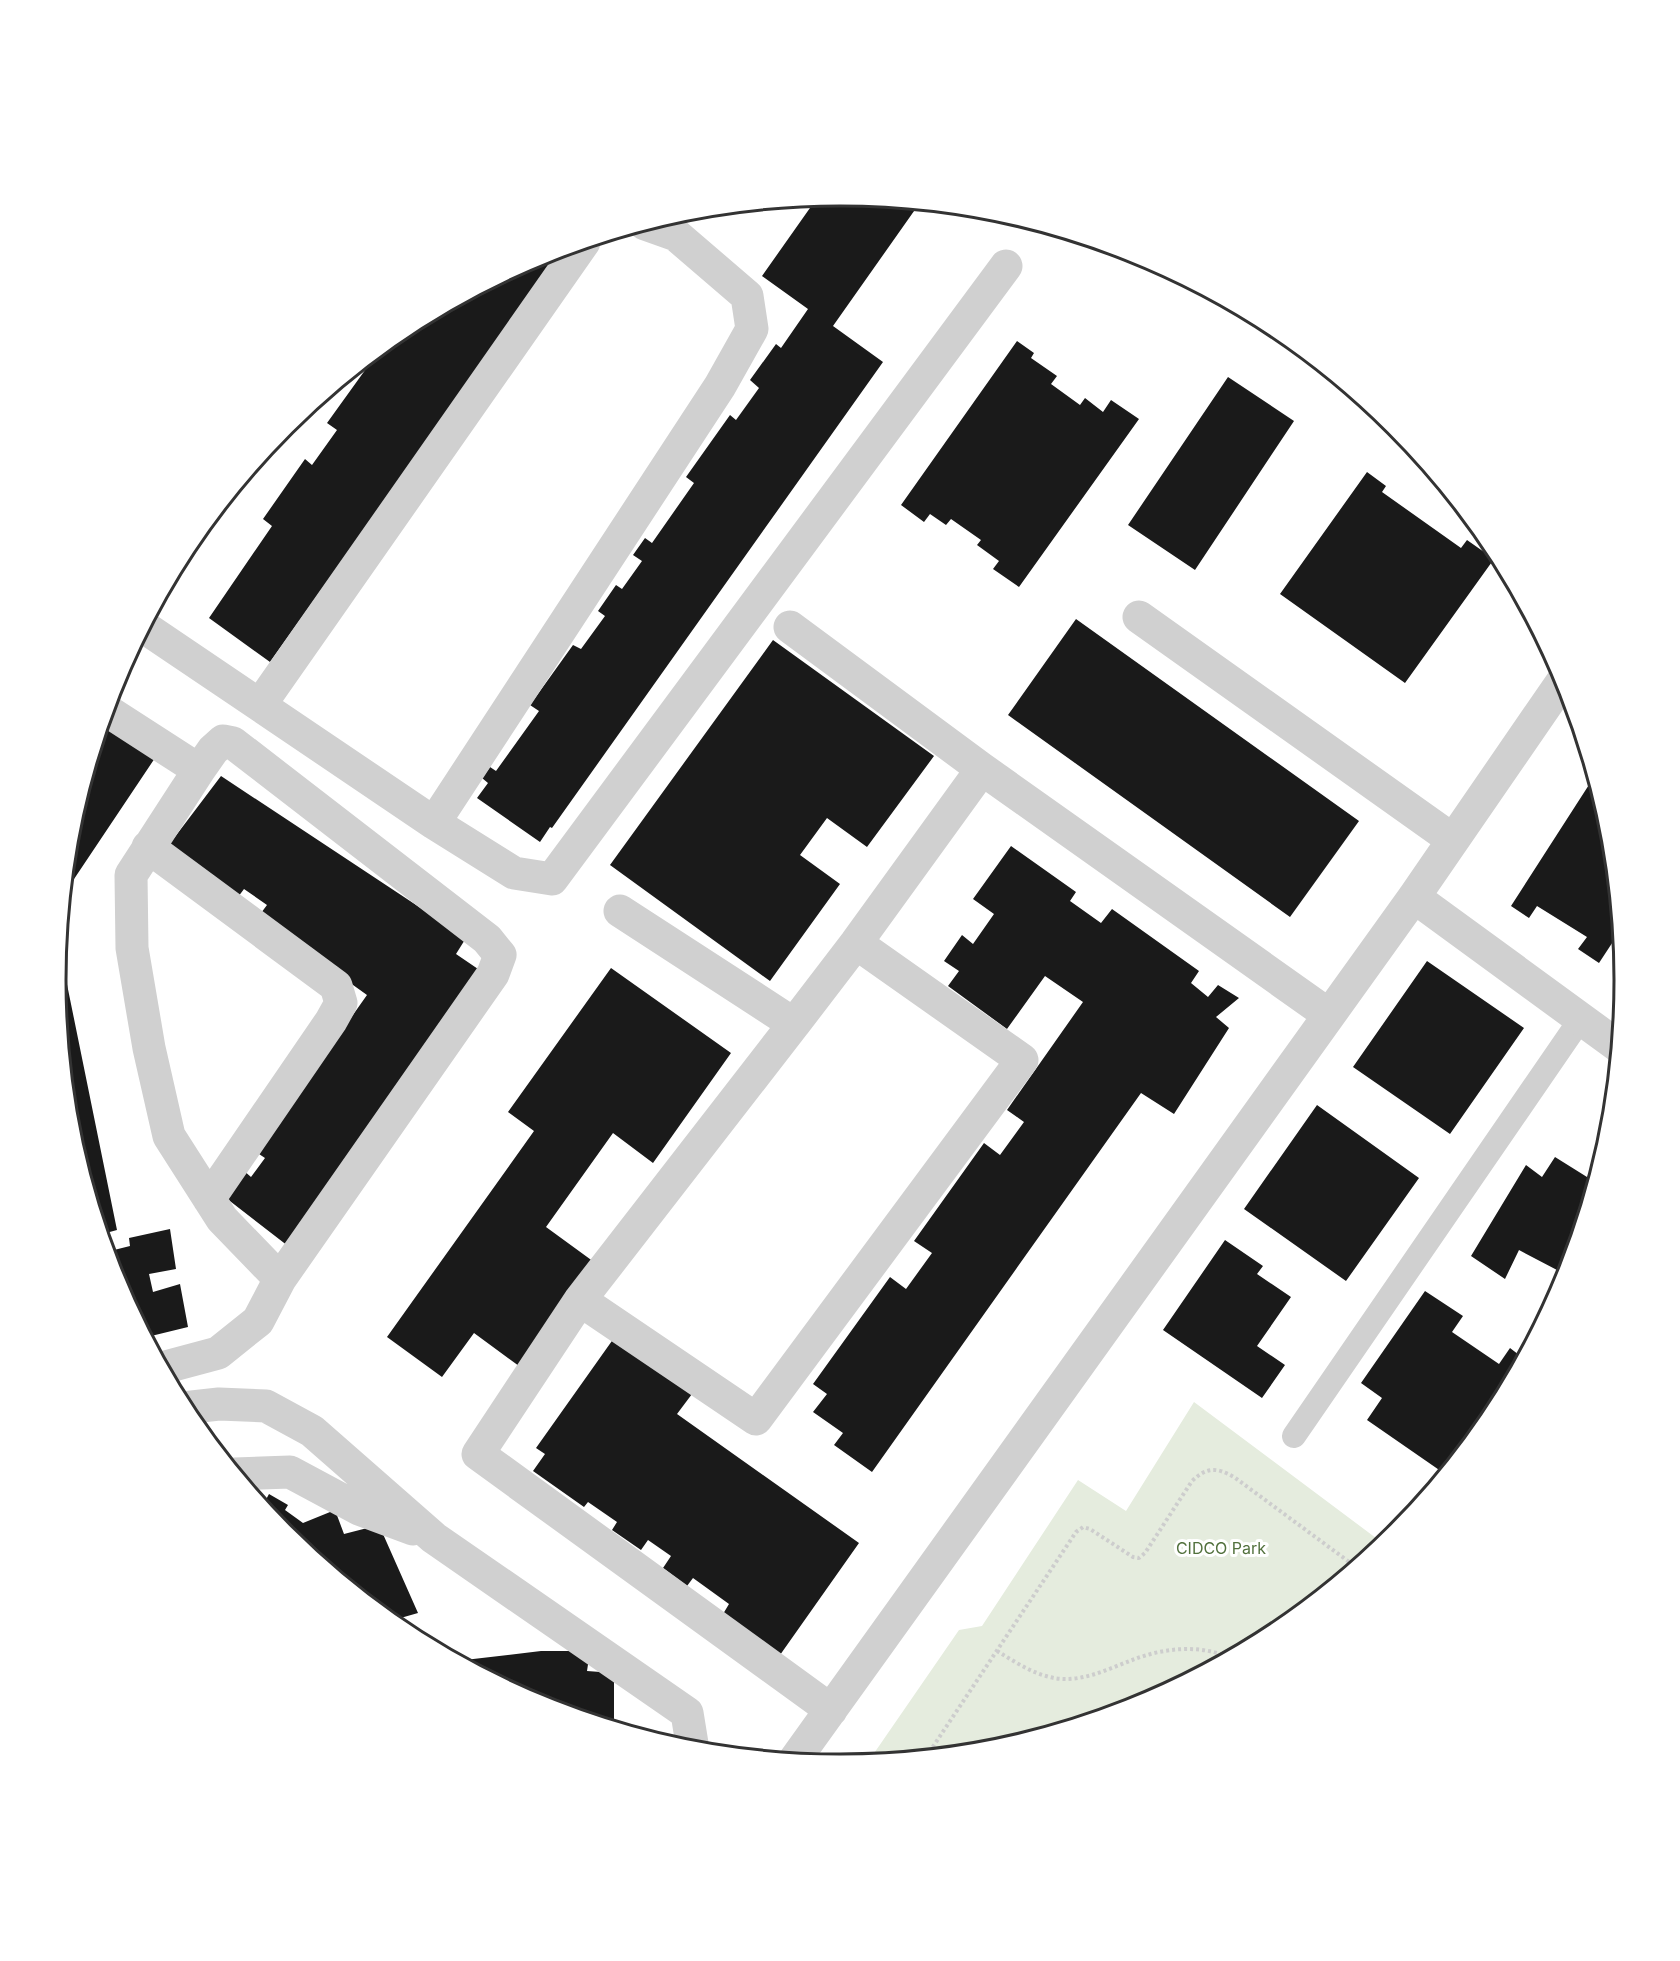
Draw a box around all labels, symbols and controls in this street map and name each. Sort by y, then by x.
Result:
park label: CIDCO Park [1176,1538,1266,1558]

